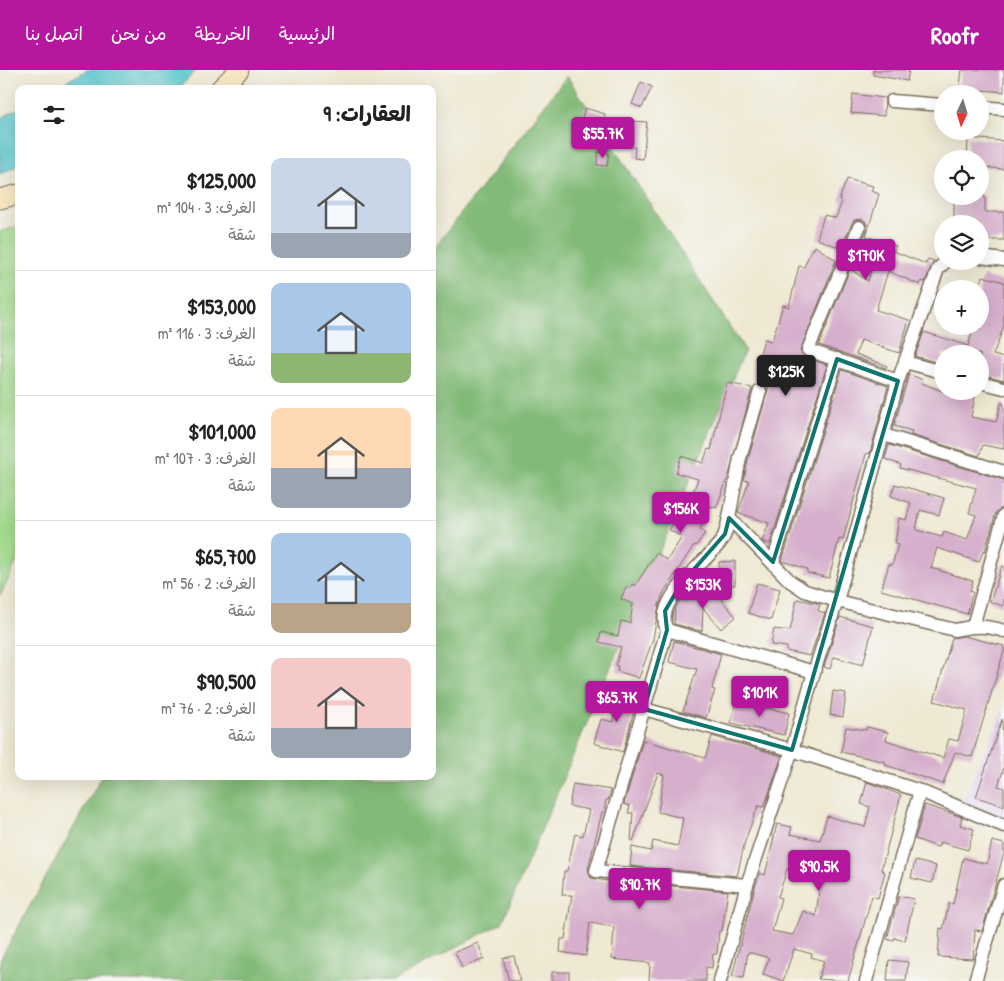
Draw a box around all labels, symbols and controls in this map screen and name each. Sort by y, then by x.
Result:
text: Roofr [931,19,979,51]
text: اتصل بنا [25,21,83,46]
text: من نحن [111,21,167,46]
text: الخريطة [195,21,251,46]
text: الرئيسية [279,21,335,46]
north arrow [934,85,989,140]
map controls [934,85,989,400]
text: العقارات: 9 [323,99,411,128]
icon: filters [40,101,68,129]
pin: $55.7K [562,116,644,159]
text: $55.7K [582,122,624,144]
button: locate [934,150,989,205]
text: $125,000 [187,166,256,195]
icon: home [311,178,371,238]
text: الغرف: 3 · 104 m² [157,196,256,218]
button: layers [934,215,989,270]
text: شقة [228,223,256,245]
pin: $170K [831,238,901,281]
text: $170K [847,244,885,266]
button: + [934,280,989,335]
text: $153,000 [187,292,256,321]
icon: home [311,303,371,363]
text: الغرف: 3 · 116 m² [158,322,256,344]
button: − [934,345,989,400]
text: شقة [228,349,256,371]
pin: $125K [751,354,821,397]
text: $125K [768,360,804,382]
text: $101,000 [188,417,256,446]
icon: home [311,428,371,488]
text: الغرف: 3 · 107 m² [155,447,256,469]
text: شقة [228,474,256,496]
pin: $156K [646,492,716,534]
text: $156K [663,497,699,519]
text: $65,700 [195,542,256,571]
icon: home [311,553,371,613]
pin: $153K [668,568,738,610]
text: الغرف: 2 · 56 m² [162,572,256,594]
text: $153K [685,573,721,595]
text: شقة [228,599,256,621]
text: $90,500 [196,667,256,696]
pin: $101K [725,676,795,718]
icon: home [311,678,371,738]
pin: $65.7K [576,680,658,723]
text: $101K [742,681,778,703]
text: $65.7K [597,686,637,708]
text: الغرف: 2 · 76 m² [161,697,256,719]
text: شقة [228,724,256,746]
pin: $90.5K [778,850,860,892]
text: $90.5K [799,855,839,877]
pin: $90.7K [599,868,681,910]
text: $90.7K [620,873,660,895]

